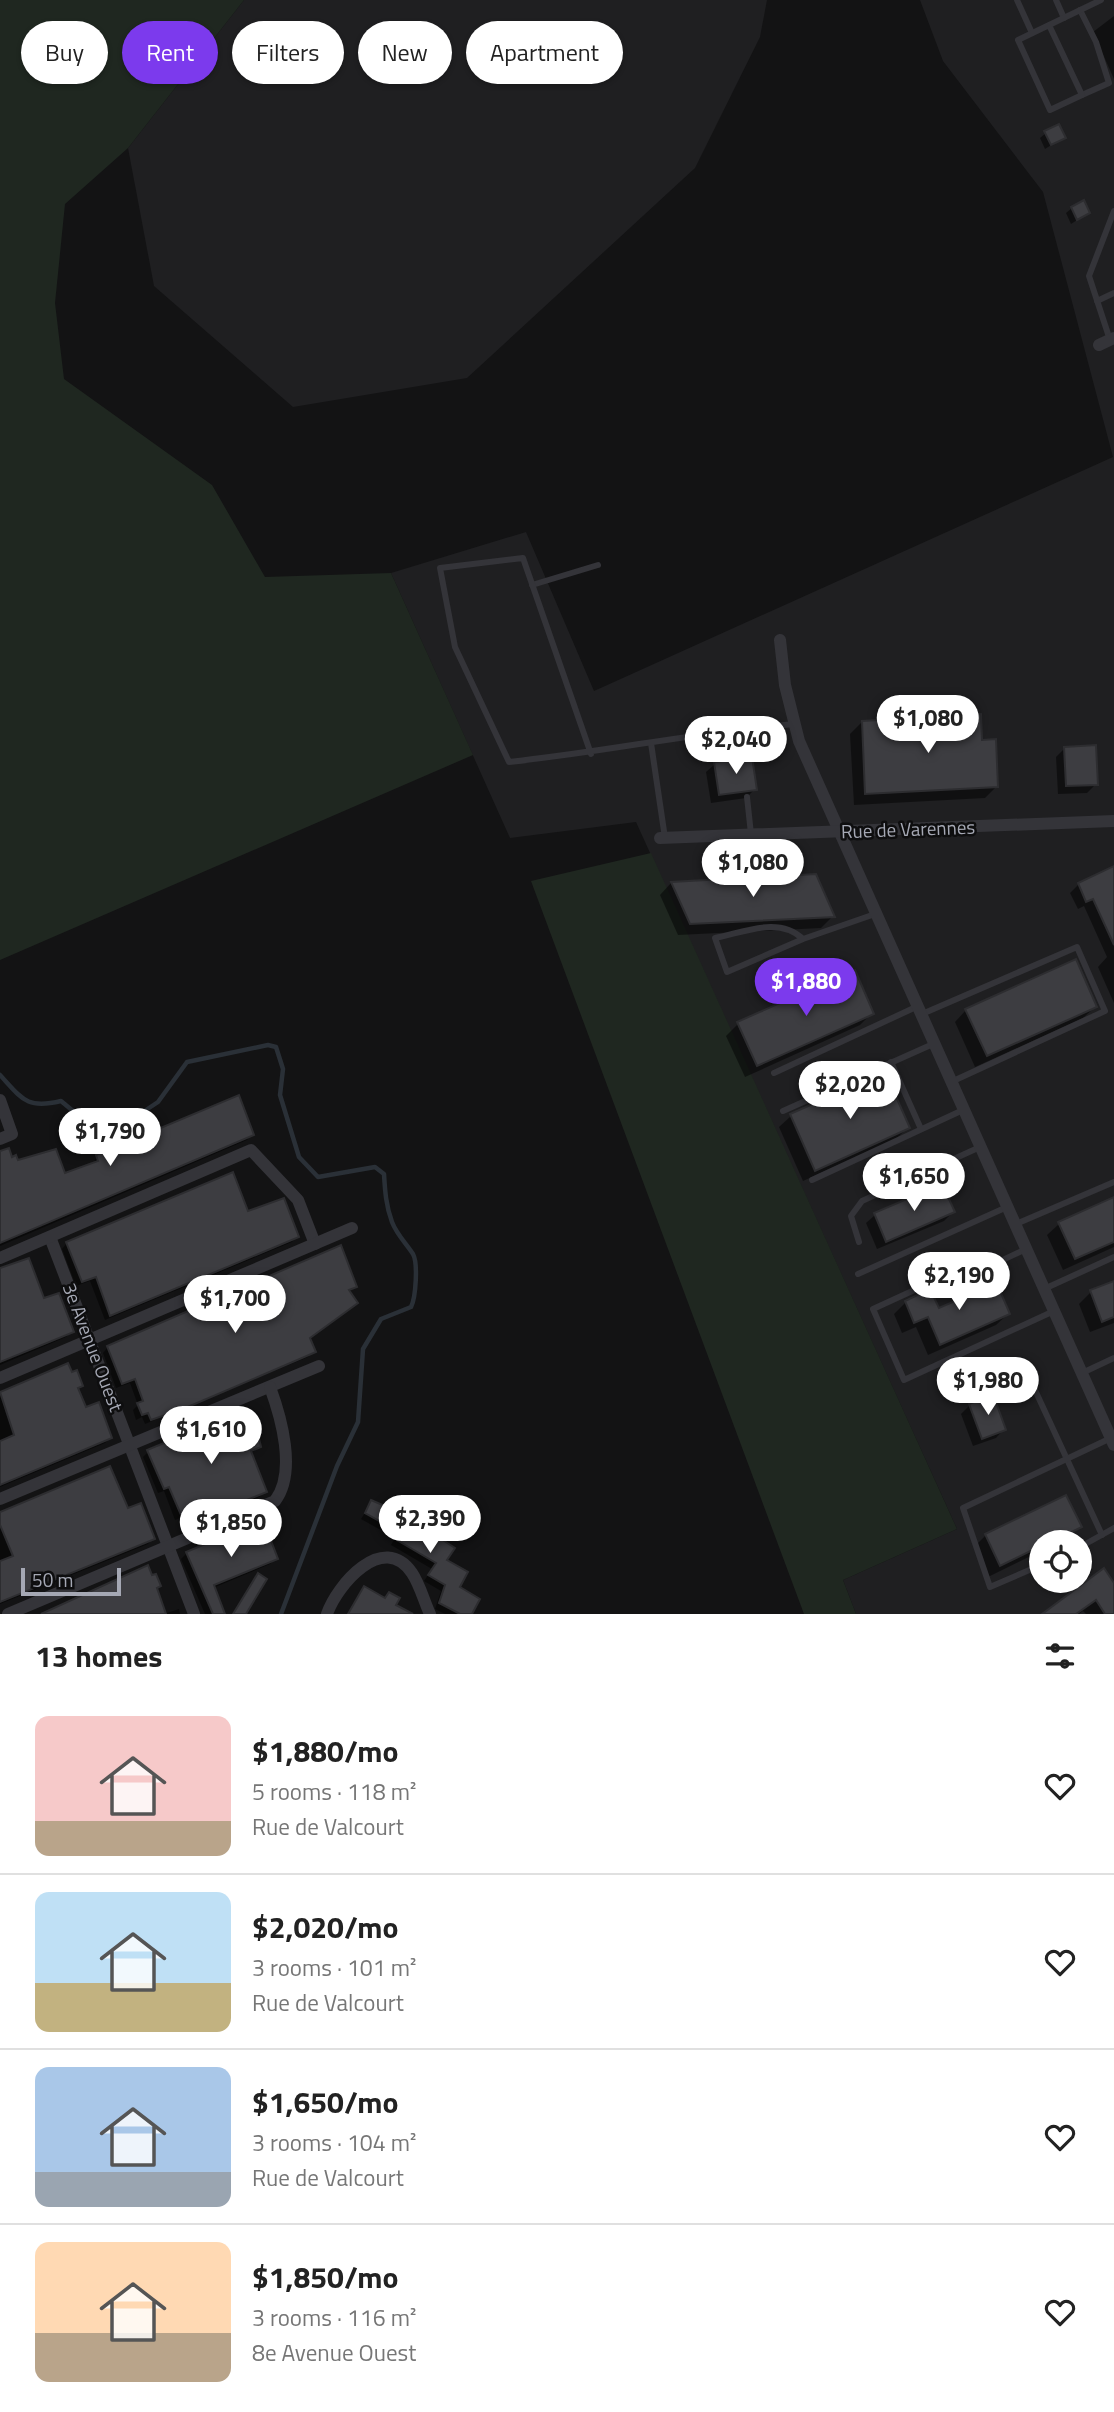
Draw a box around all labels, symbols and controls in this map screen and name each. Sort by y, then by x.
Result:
chip: Buy [21,21,108,84]
chip: Rent [122,21,218,84]
chip: Filters [232,21,344,84]
chip: New [358,21,452,84]
chip: Apartment [466,21,623,84]
pin: $1,080 [871,696,985,755]
text: $1,080 [893,700,963,735]
pin: $2,040 [679,716,793,776]
text: $2,040 [701,721,771,756]
street label: Rue de Varennes [840,812,976,845]
pin: $1,080 [696,839,810,899]
text: $1,080 [718,844,788,879]
pin: $1,880 [749,958,863,1018]
text: $1,880 [771,963,841,998]
pin: $2,020 [793,1062,907,1121]
text: $2,020 [815,1066,885,1101]
pin: $1,790 [53,1108,167,1168]
text: $1,790 [75,1113,145,1148]
pin: $1,650 [857,1154,971,1213]
text: $1,650 [879,1158,949,1193]
pin: $2,190 [902,1252,1016,1312]
text: $2,190 [924,1257,994,1292]
pin: $1,700 [178,1276,292,1335]
street label: 3e Avenue Ouest [56,1278,131,1416]
text: $1,700 [200,1280,270,1315]
pin: $1,980 [931,1358,1045,1417]
text: $1,980 [953,1362,1023,1397]
pin: $1,610 [154,1406,268,1466]
text: $1,610 [176,1411,246,1446]
pin: $2,390 [373,1496,487,1555]
pin: $1,850 [174,1500,288,1559]
text: $2,390 [395,1500,465,1535]
text: $1,850 [196,1504,266,1539]
map controls [1029,1530,1092,1593]
button: locate [1029,1530,1092,1593]
scale bar [21,1565,121,1597]
text: 50 m [32,1565,73,1594]
text: 13 homes [35,1633,162,1679]
icon: filters [1041,1637,1079,1675]
text: $1,880/mo [252,1728,398,1774]
icon: home [91,1744,175,1828]
icon: heart [1041,1767,1079,1805]
text: 5 rooms · 118 m² [252,1774,416,1809]
text: Rue de Valcourt [252,1809,404,1844]
text: $2,020/mo [252,1904,398,1950]
icon: home [91,1920,175,2004]
icon: heart [1041,1943,1079,1981]
text: 3 rooms · 101 m² [252,1950,416,1985]
text: Rue de Valcourt [252,1985,404,2020]
text: $1,650/mo [252,2079,398,2125]
icon: home [91,2095,175,2179]
icon: heart [1041,2118,1079,2156]
text: 3 rooms · 104 m² [252,2125,416,2160]
text: Rue de Valcourt [252,2160,404,2195]
text: $1,850/mo [252,2254,398,2300]
icon: home [91,2270,175,2354]
icon: heart [1041,2293,1079,2331]
text: 3 rooms · 116 m² [252,2300,416,2335]
text: 8e Avenue Ouest [252,2335,416,2370]

